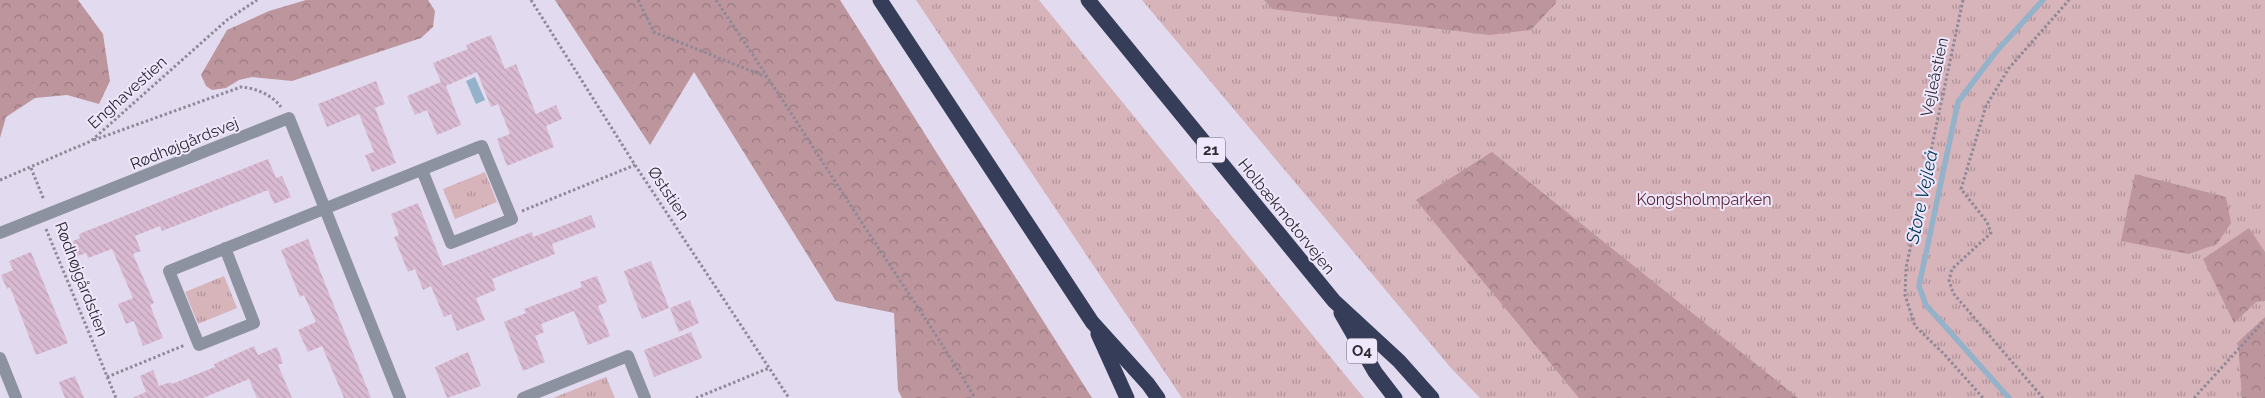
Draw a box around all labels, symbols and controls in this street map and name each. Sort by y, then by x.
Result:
street label: Vejleåstien [1917,36,1952,118]
street label: Enghavestien [84,52,171,133]
street label: Rødhøjgårdsvej [127,113,241,174]
road number: 21 [1197,138,1225,162]
water label: Store Vejleå [1901,148,1942,246]
street label: Holbækmotorvejen [1234,155,1339,278]
street label: Øststien [644,163,693,224]
park label: Kongsholmparken [1636,190,1772,209]
street label: Rødhøjgårdstien [51,219,112,339]
road number: O4 [1347,338,1377,364]

